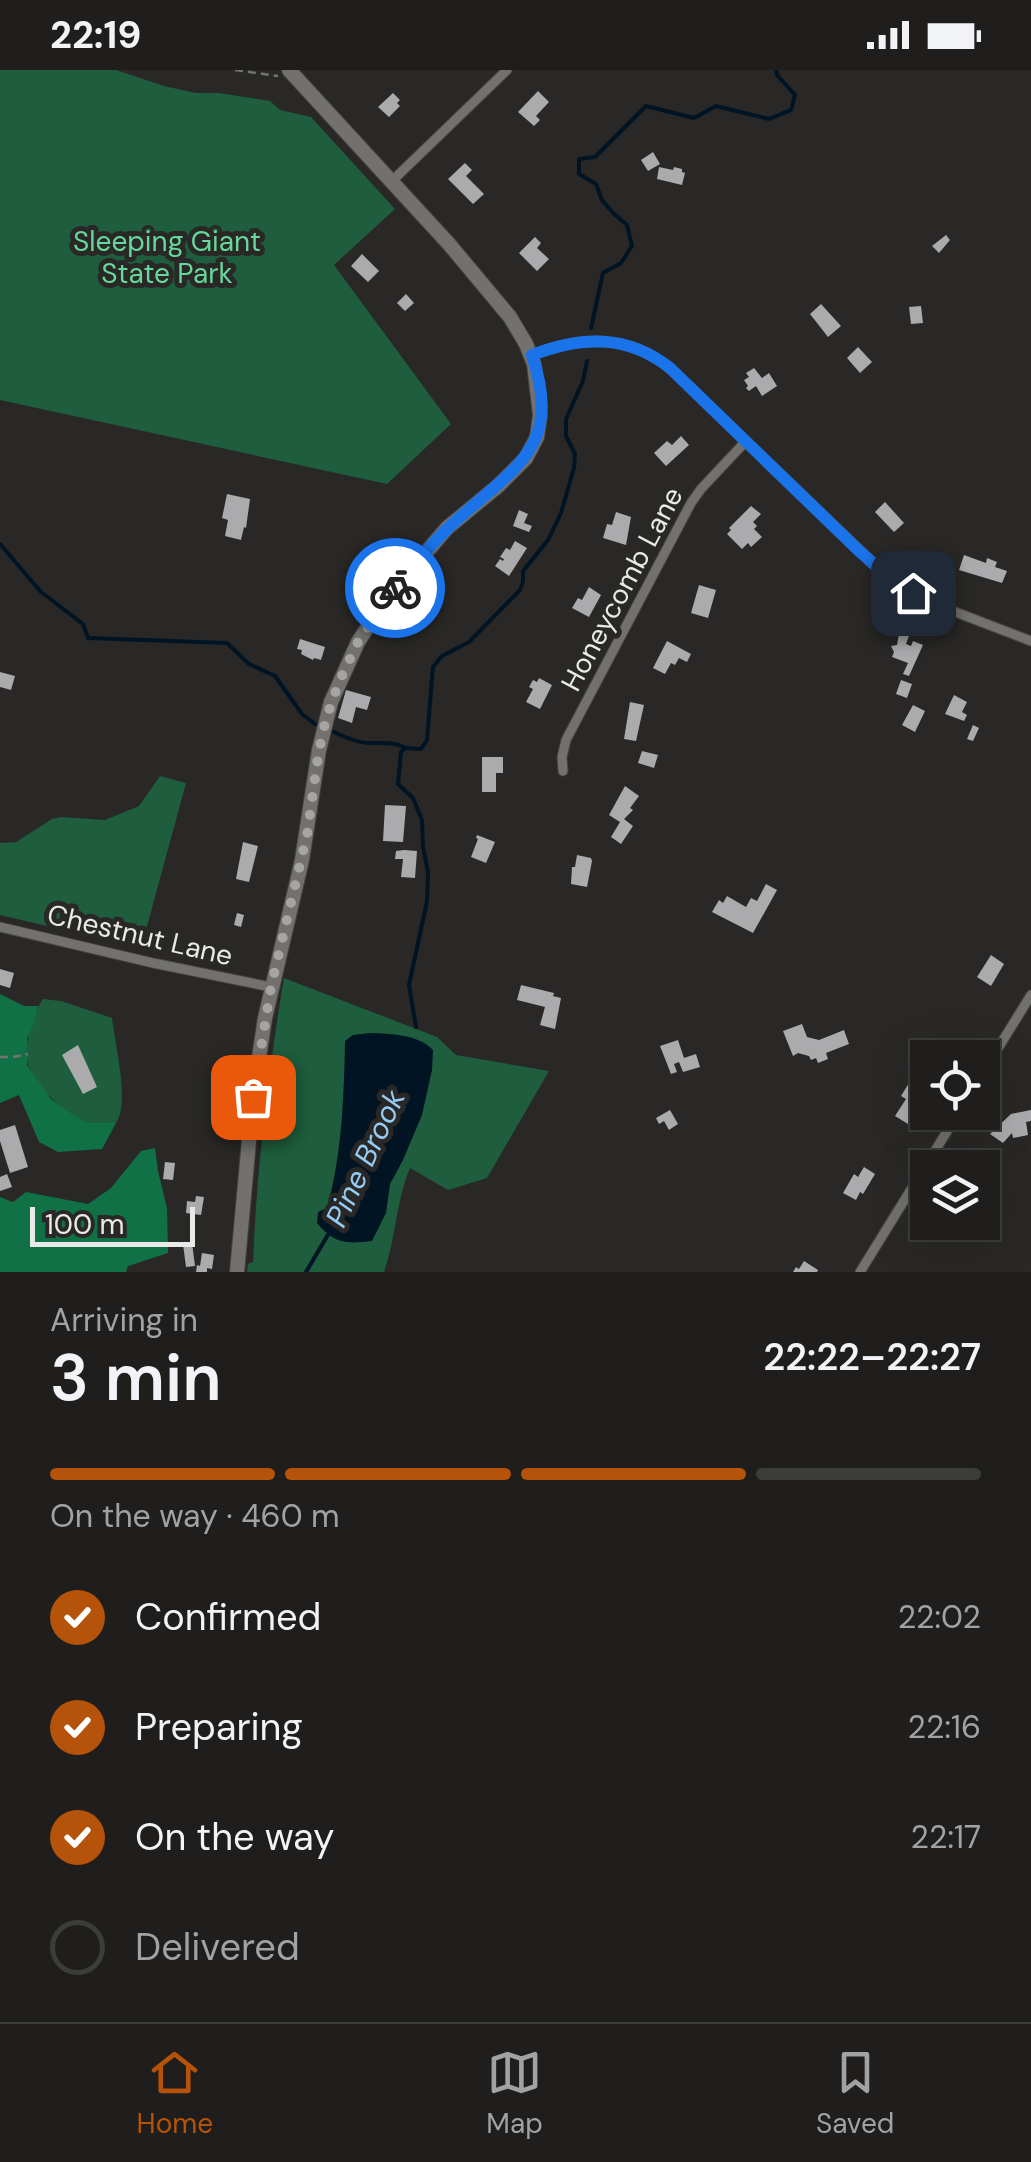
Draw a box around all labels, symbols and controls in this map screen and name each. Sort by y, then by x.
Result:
text: 22:19 [50,10,141,60]
park label: Sleeping Giant State Park [73,223,261,292]
street label: Honeycomb Lane [553,481,691,697]
courier [345,538,445,638]
pin [871,551,956,636]
icon: bike [368,561,423,616]
icon: home [886,566,941,621]
street label: Chestnut Lane [44,896,236,974]
map controls [910,1040,1000,1240]
button: locate [910,1040,1000,1130]
pin [211,1055,296,1140]
icon: bag [226,1070,281,1125]
water label: Pine Brook [316,1082,414,1233]
button: layers [910,1150,1000,1240]
scale bar [30,1202,195,1246]
text: 100 m [45,1206,124,1243]
text: Arriving in [50,1299,198,1341]
text: 22:22–22:27 [763,1332,981,1382]
text: 3 min [50,1336,221,1420]
text: On the way · 460 m [50,1495,340,1537]
icon: check [50,1590,105,1645]
text: Confirmed [135,1592,321,1642]
text: 22:02 [898,1596,981,1638]
icon: check [50,1700,105,1755]
text: Preparing [135,1702,303,1752]
text: 22:16 [908,1706,981,1748]
icon: check [50,1810,105,1865]
text: On the way [135,1812,334,1862]
text: 22:17 [911,1816,981,1858]
text: Delivered [135,1922,300,1972]
tab: Home [137,2045,213,2142]
tab: Map [486,2045,543,2142]
tab: Saved [816,2045,894,2142]

